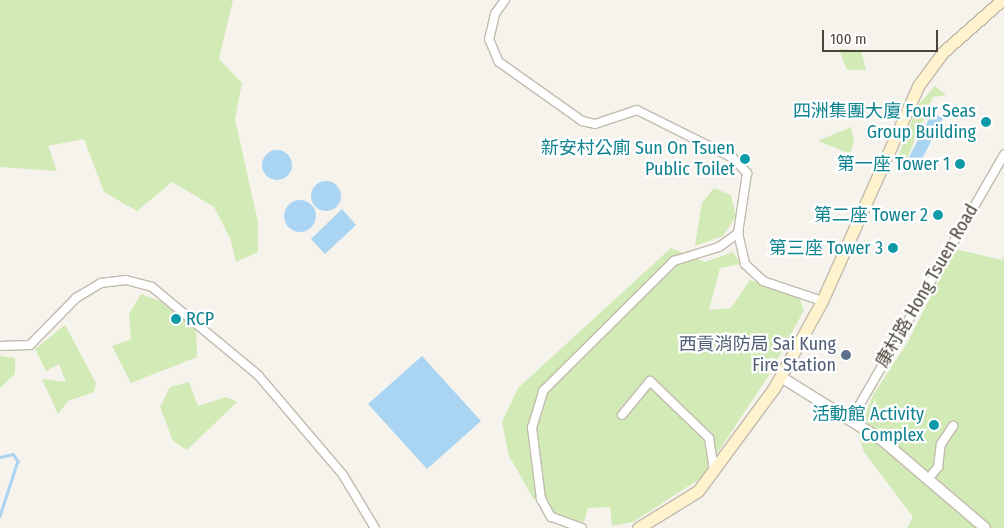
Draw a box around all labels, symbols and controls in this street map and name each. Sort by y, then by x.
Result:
scale bar [824,20,940,52]
text: 100 m [830,30,867,48]
place label: 四洲集團大廈 Four Seas Group Building [793,101,976,144]
marker: 四洲集團大廈 Four Seas Group Building [980,116,992,128]
place label: 新安村公廁 Sun On Tsuen Public Toilet [541,138,735,180]
marker: 新安村公廁 Sun On Tsuen Public Toilet [739,153,751,165]
place label: 第一座 Tower 1 [837,153,950,175]
marker: 第一座 Tower 1 [954,158,966,170]
street label: 康村路 Hong Tsuen Road [871,200,983,372]
place label: 第二座 Tower 2 [814,204,928,226]
marker: 第二座 Tower 2 [932,209,944,221]
place label: 第三座 Tower 3 [769,237,883,259]
marker: 第三座 Tower 3 [887,242,899,254]
place label: RCP [186,308,214,330]
marker: RCP [170,313,182,325]
place label: 西貢消防局 Sai Kung Fire Station [679,334,836,376]
marker: 西貢消防局 Sai Kung Fire Station [840,349,852,361]
place label: 活動館 Activity Complex [812,404,924,446]
marker: 活動館 Activity Complex [928,419,940,431]

